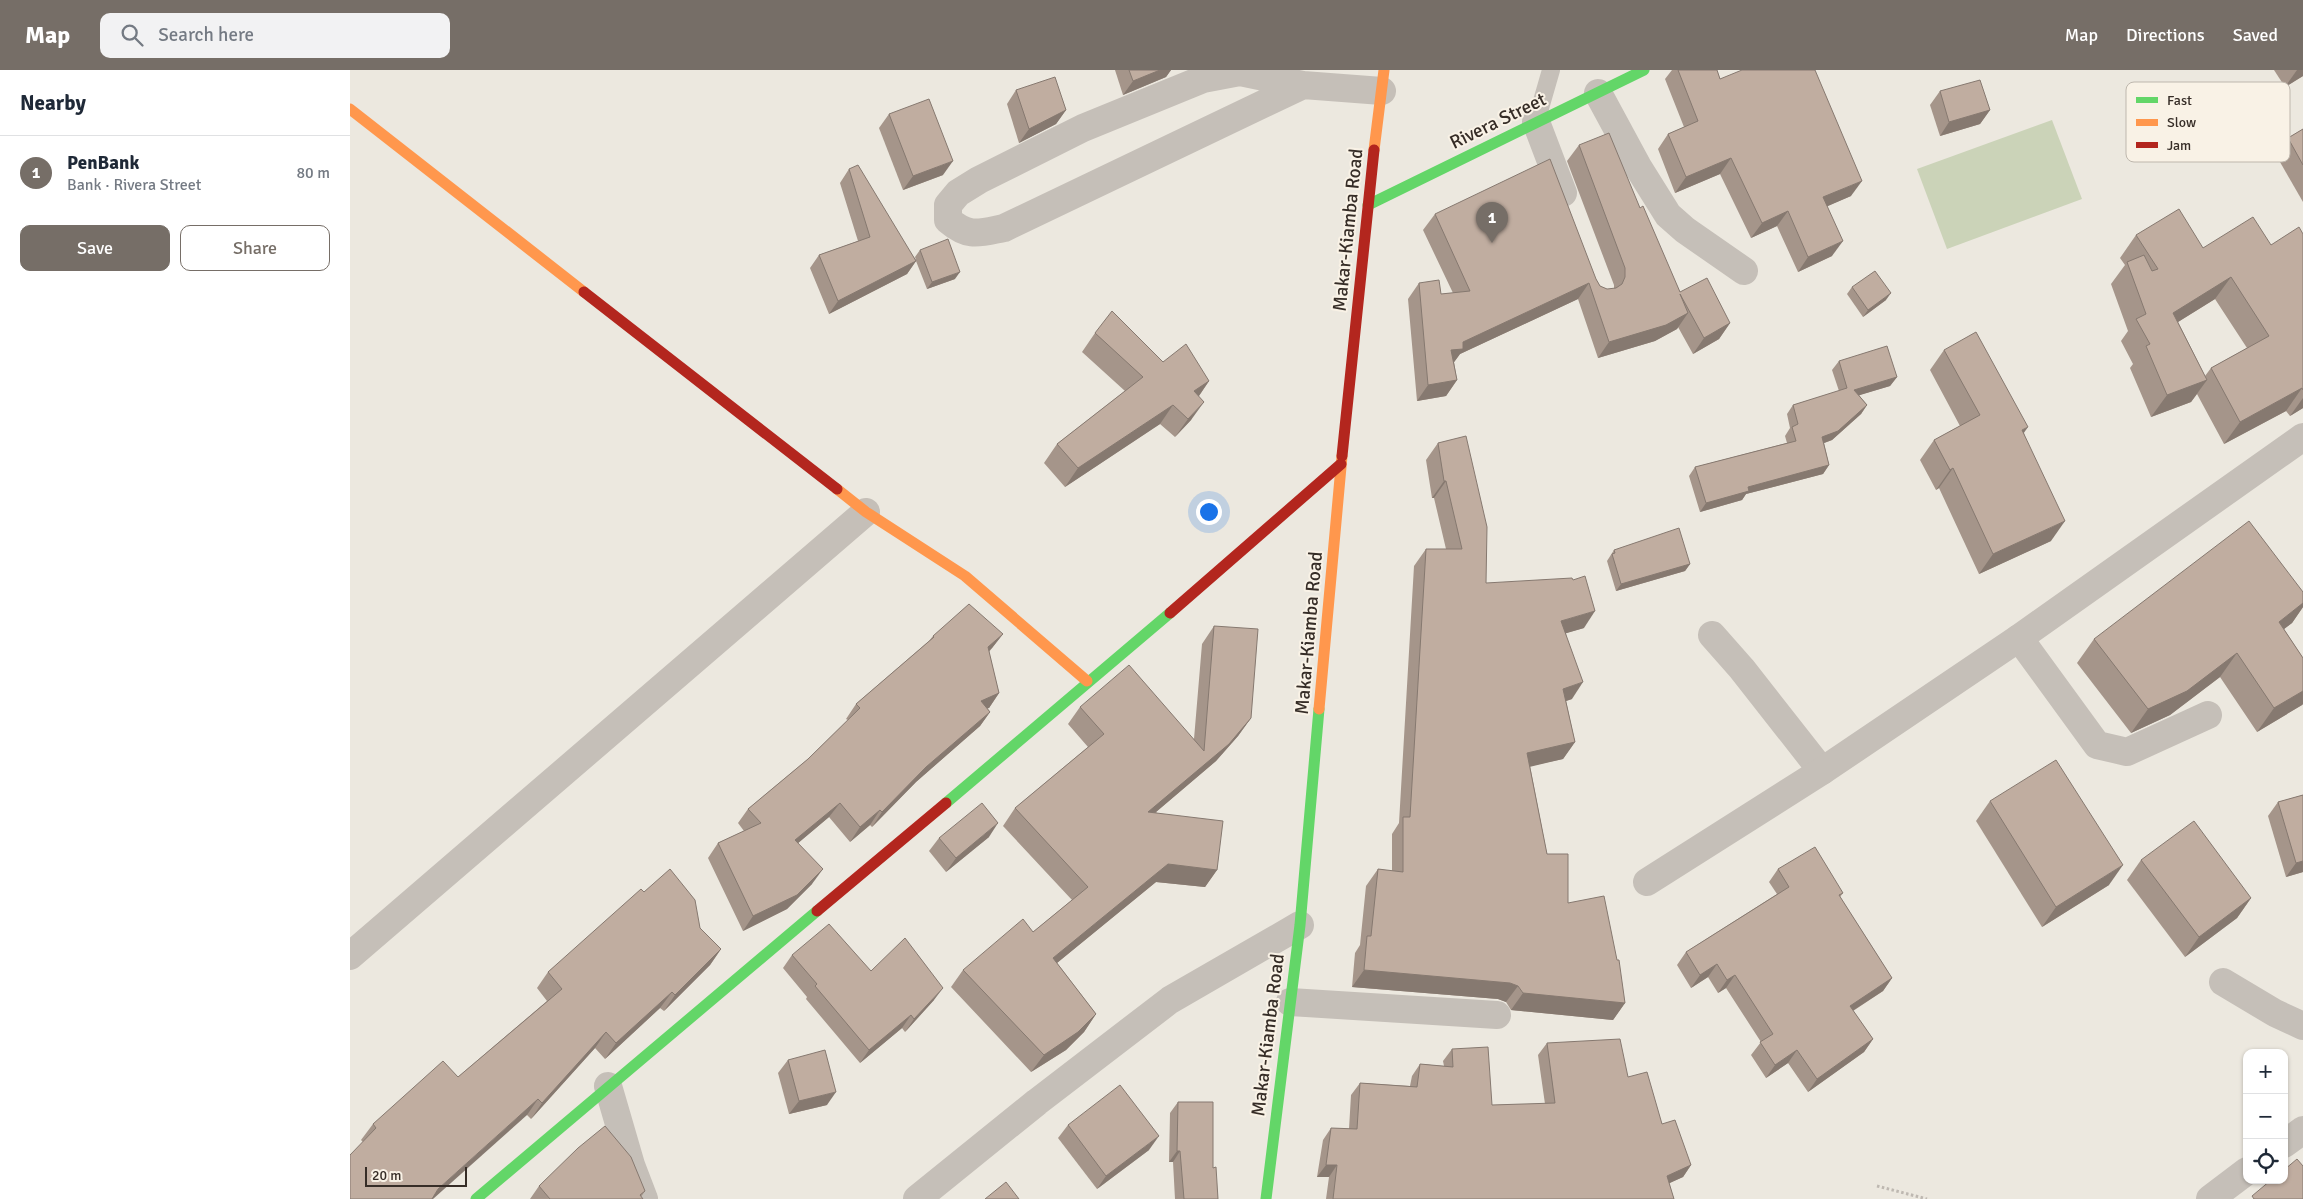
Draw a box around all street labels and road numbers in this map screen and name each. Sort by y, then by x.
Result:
street label: Rivera Street [1446,87,1551,155]
street label: Makar-Kiamba Road [1328,147,1368,313]
street label: Makar-Kiamba Road [1290,550,1328,716]
street label: Makar-Kiamba Road [1246,952,1290,1118]

